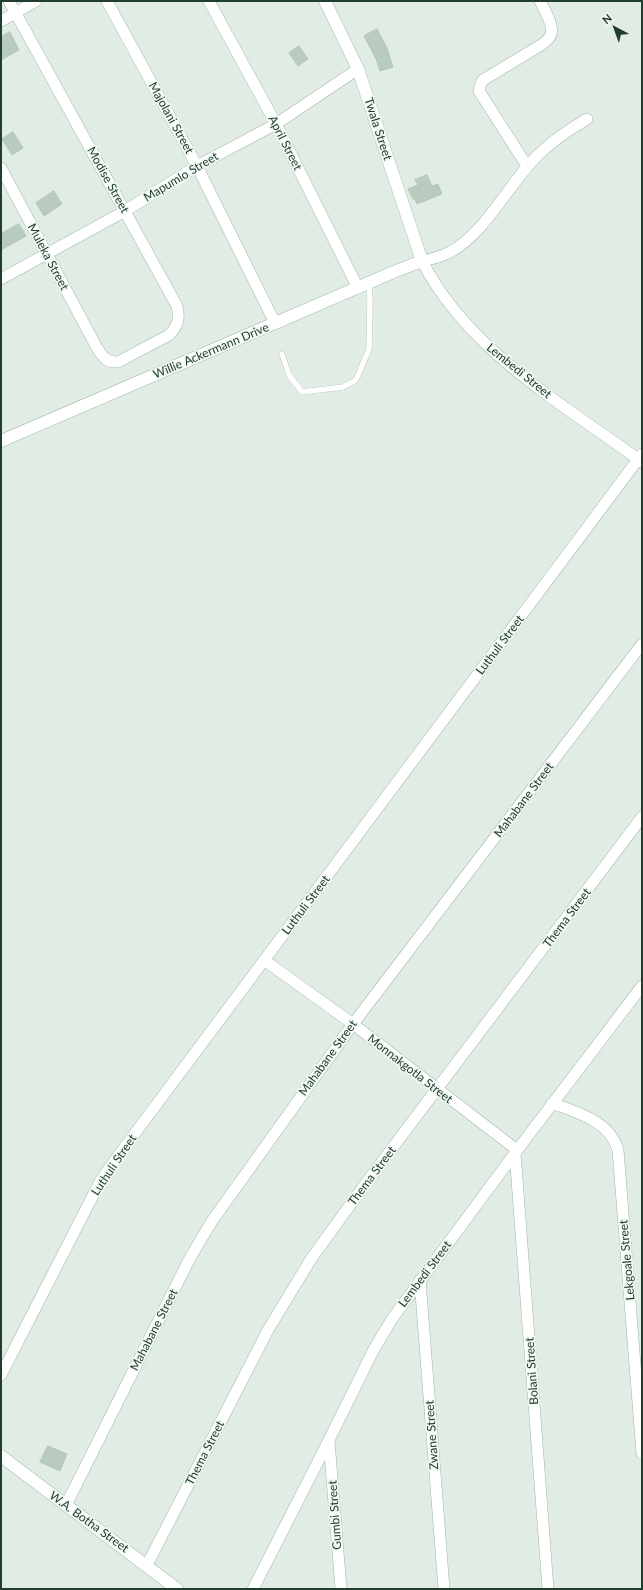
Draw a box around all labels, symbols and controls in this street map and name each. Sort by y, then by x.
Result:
north arrow [595,8,635,48]
text: N [599,11,614,26]
street label: Majolani Street [145,80,197,156]
street label: Twala Street [361,96,395,162]
street label: April Street [265,113,305,173]
street label: Modise Street [84,144,132,216]
street label: Mapumlo Street [141,149,221,205]
street label: Muleka Street [24,221,72,293]
street label: Willie Ackermann Drive [151,320,271,382]
street label: Lembedi Street [484,340,554,402]
street label: Luthuli Street [473,612,527,678]
street label: Mahabane Street [491,760,557,840]
street label: Luthuli Street [279,872,333,938]
street label: Thema Street [540,886,594,950]
street label: Mahabane Street [296,1017,360,1099]
street label: Monnakgotla Street [365,1031,455,1107]
street label: Luthuli Street [88,1132,140,1198]
street label: Thema Street [345,1144,399,1208]
street label: Lekgoale Street [616,1219,638,1301]
street label: Lembedi Street [395,1238,455,1310]
street label: Mahabane Street [127,1287,181,1373]
street label: Bolani Street [522,1337,542,1405]
street label: Zwane Street [422,1400,442,1470]
street label: Thema Street [183,1418,227,1488]
street label: Gumbi Street [325,1480,345,1550]
street label: W.A. Botha Street [46,1488,132,1556]

